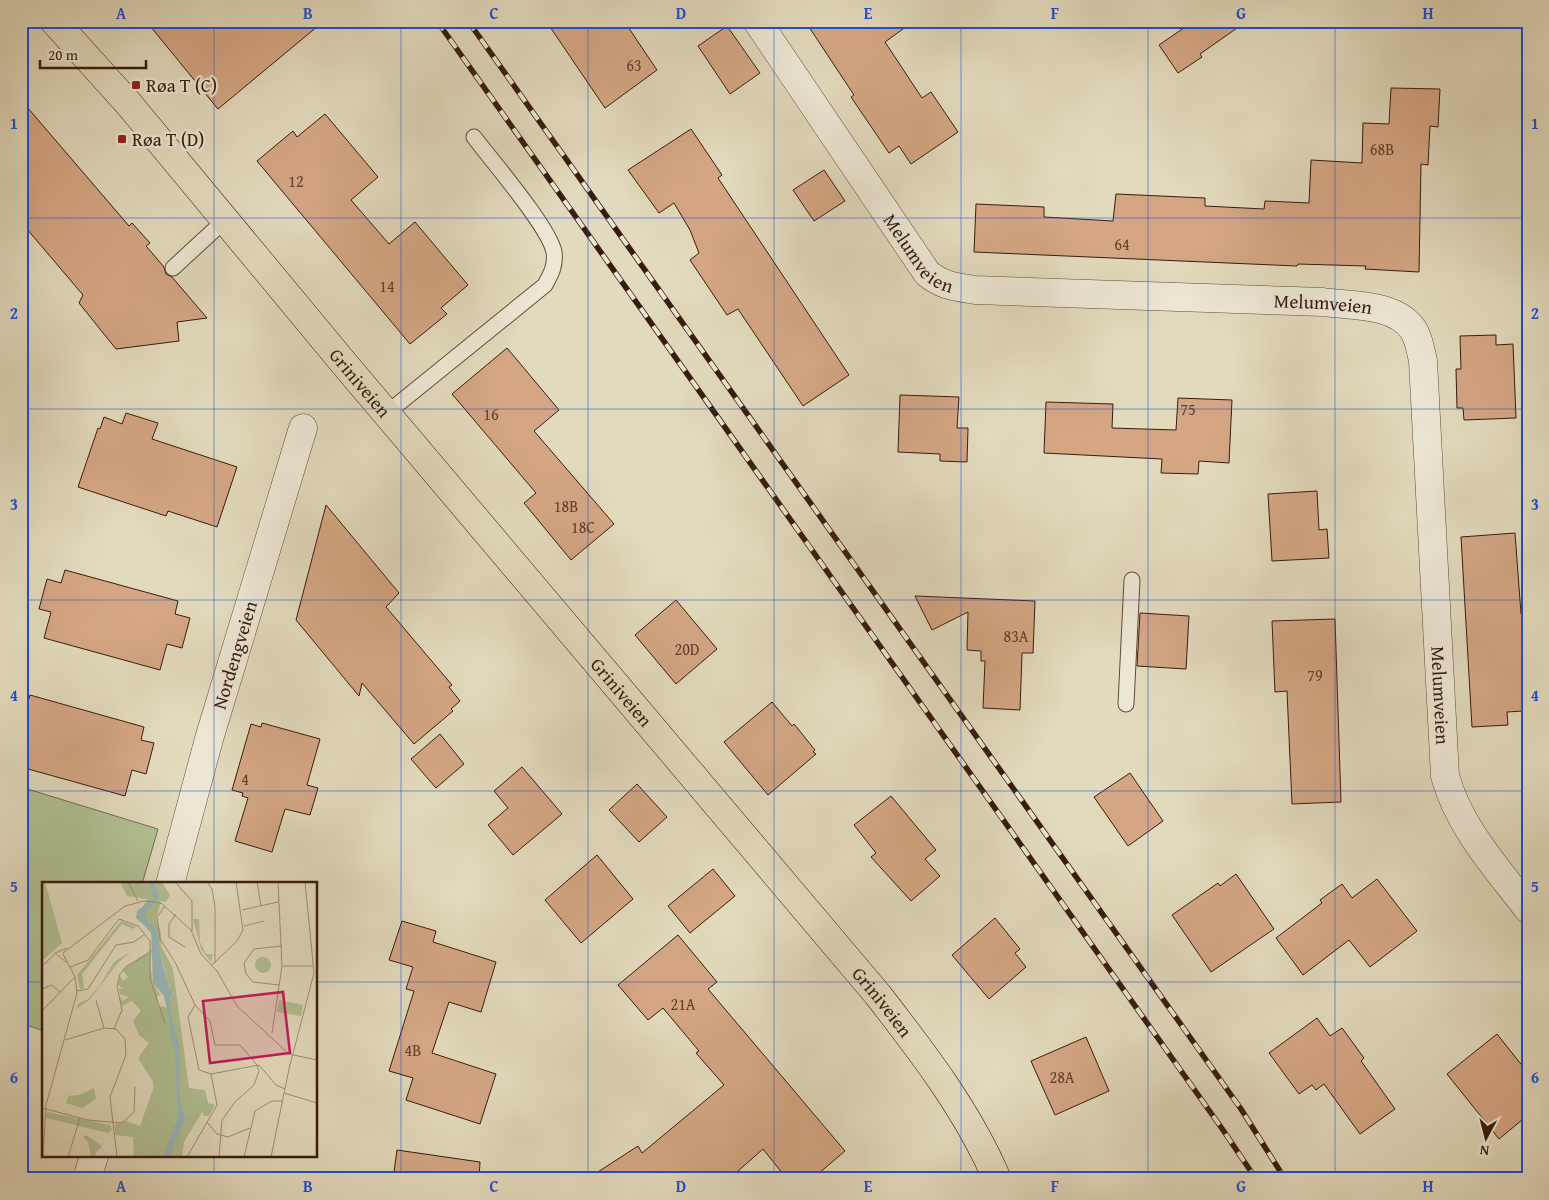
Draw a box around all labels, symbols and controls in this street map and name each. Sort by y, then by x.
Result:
text: A [116,1,127,25]
text: B [303,1,313,25]
text: C [489,1,499,25]
text: D [676,1,686,25]
text: E [864,1,873,25]
text: F [1051,1,1059,25]
text: G [1236,1,1246,25]
text: H [1422,1,1434,25]
scale bar [40,38,146,70]
text: 20 m [48,44,79,65]
house number: 63 [626,53,642,77]
place label: Røa T (C) [146,71,217,99]
marker: Røa T (C) [130,79,142,91]
text: 1 [10,111,18,135]
text: 1 [1531,111,1539,135]
place label: Røa T (D) [132,125,204,153]
marker: Røa T (D) [116,133,128,145]
house number: 68B [1370,137,1394,161]
house number: 12 [288,169,304,193]
street label: Melumveien [877,208,957,300]
house number: 64 [1114,232,1130,256]
house number: 14 [379,274,395,298]
street label: Melumveien [1273,286,1375,321]
text: 2 [10,301,18,325]
text: 2 [1531,301,1539,325]
street label: Griniveien [323,342,398,424]
house number: 75 [1180,397,1196,421]
house number: 16 [483,402,499,426]
text: 3 [10,492,18,516]
text: 3 [1531,492,1539,516]
house number: 18B [554,494,578,518]
house number: 18C [571,515,595,539]
street label: Nordengveien [205,597,264,713]
house number: 83A [1003,624,1029,648]
house number: 20D [674,637,700,661]
street label: Melumveien [1424,645,1457,746]
street label: Griniveien [584,651,660,733]
house number: 79 [1307,663,1323,687]
text: 4 [10,683,18,707]
text: 4 [1531,683,1539,707]
house number: 4 [241,767,249,791]
text: 5 [10,874,18,898]
text: 5 [1531,874,1539,898]
inset map [42,882,318,1158]
street label: Griniveien [846,960,920,1043]
house number: 21A [670,992,696,1016]
house number: 4B [405,1038,421,1062]
text: 6 [10,1065,18,1089]
house number: 28A [1049,1065,1075,1089]
text: 6 [1531,1065,1539,1089]
north arrow [1462,1112,1512,1162]
text: N [1478,1140,1490,1161]
text: A [116,1174,127,1198]
text: B [303,1174,313,1198]
text: C [489,1174,499,1198]
text: D [676,1174,686,1198]
text: E [864,1174,873,1198]
text: F [1051,1174,1059,1198]
text: G [1236,1174,1246,1198]
text: H [1422,1174,1434,1198]

